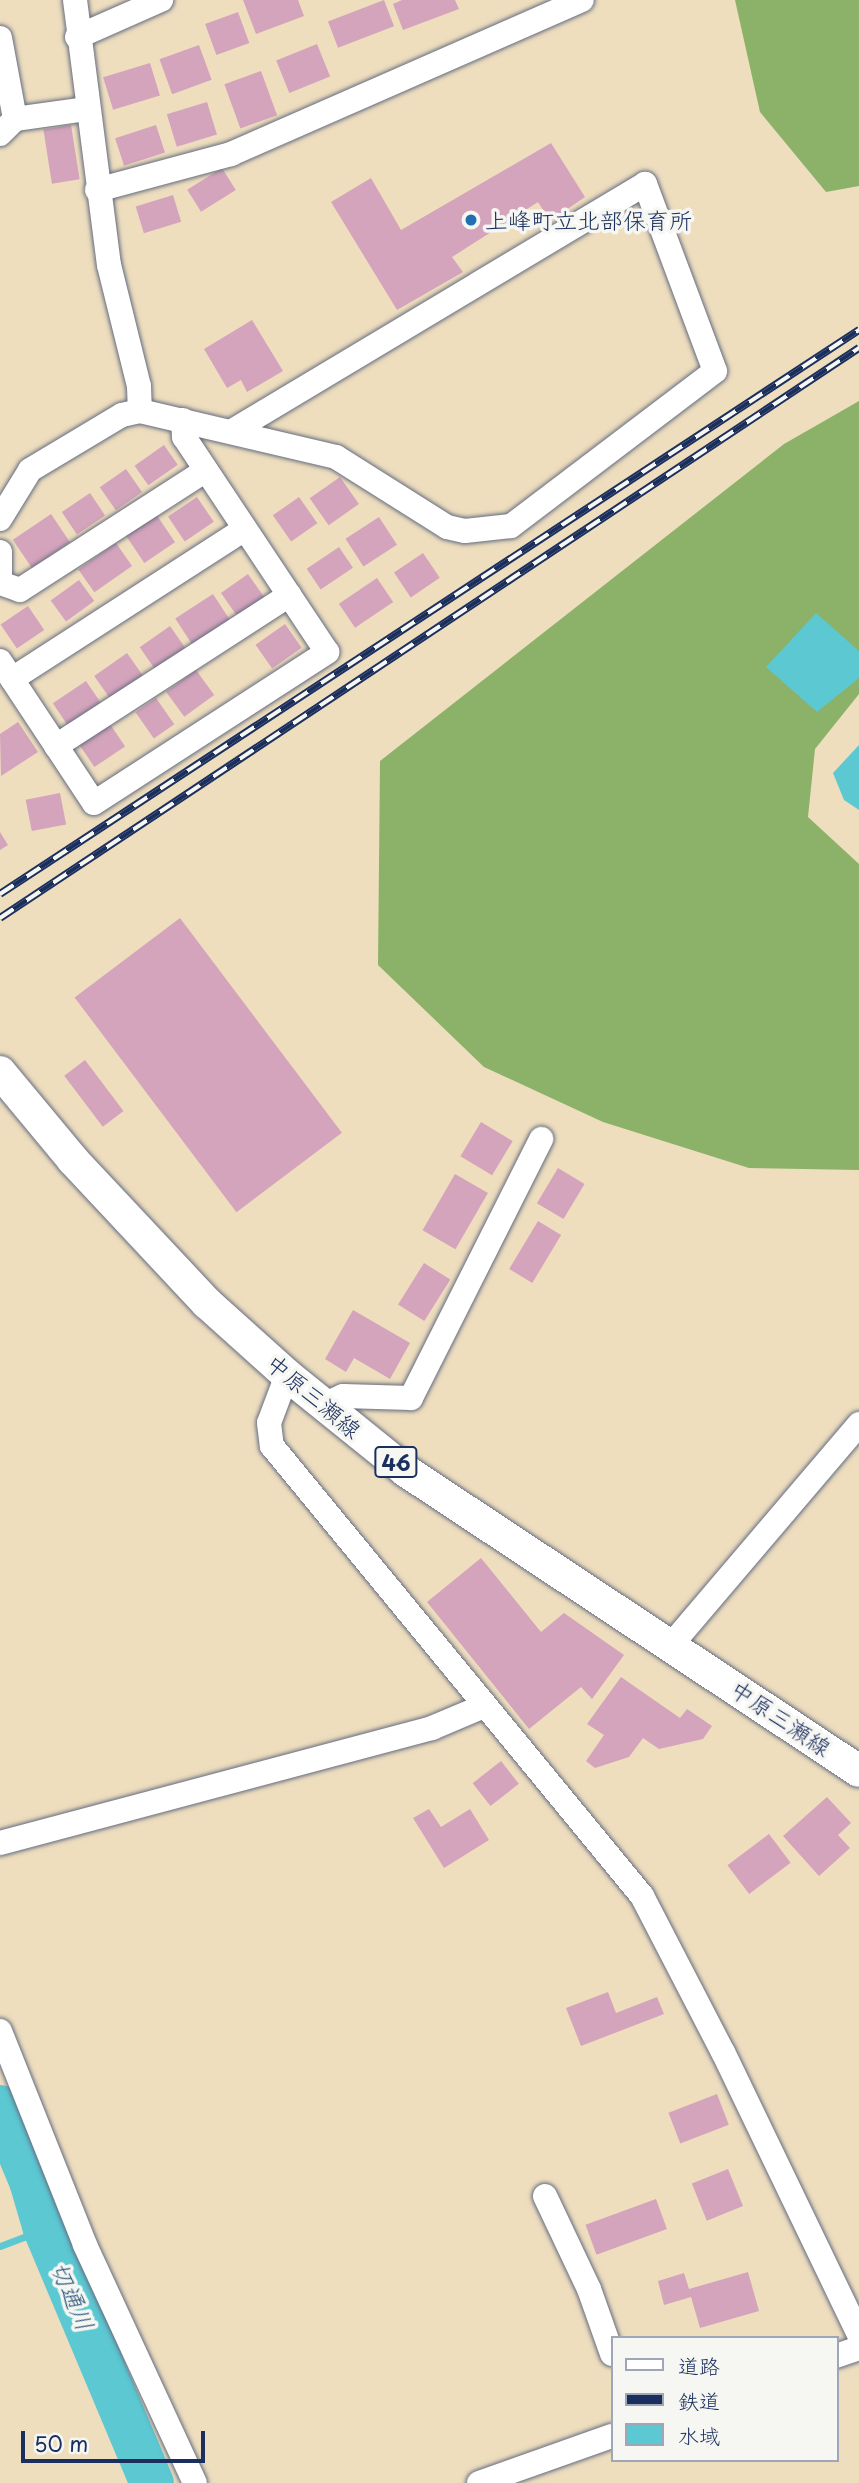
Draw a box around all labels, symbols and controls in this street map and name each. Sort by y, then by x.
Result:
place label: 上峰町立北部保育所 [485,206,692,234]
marker: 上峰町立北部保育所 [463,212,479,228]
street label: 中原三瀬線 [261,1348,367,1444]
road number: 46 [373,1444,419,1480]
street label: 中原三瀬線 [726,1674,836,1762]
water label: 切通川 [46,2257,100,2335]
legend [610,2336,838,2462]
text: 道路 [678,2349,720,2381]
text: 鉄道 [678,2384,720,2416]
scale bar [24,2416,208,2460]
text: 水域 [678,2419,720,2451]
text: 50 m [34,2427,88,2459]

